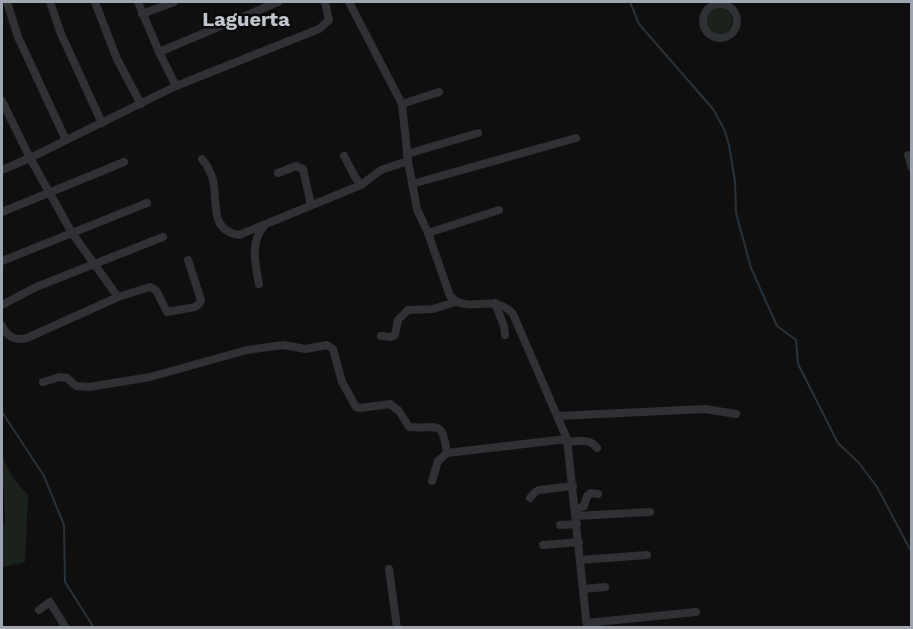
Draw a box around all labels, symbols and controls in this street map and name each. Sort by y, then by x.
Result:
district label: Laguerta [202,7,290,31]

